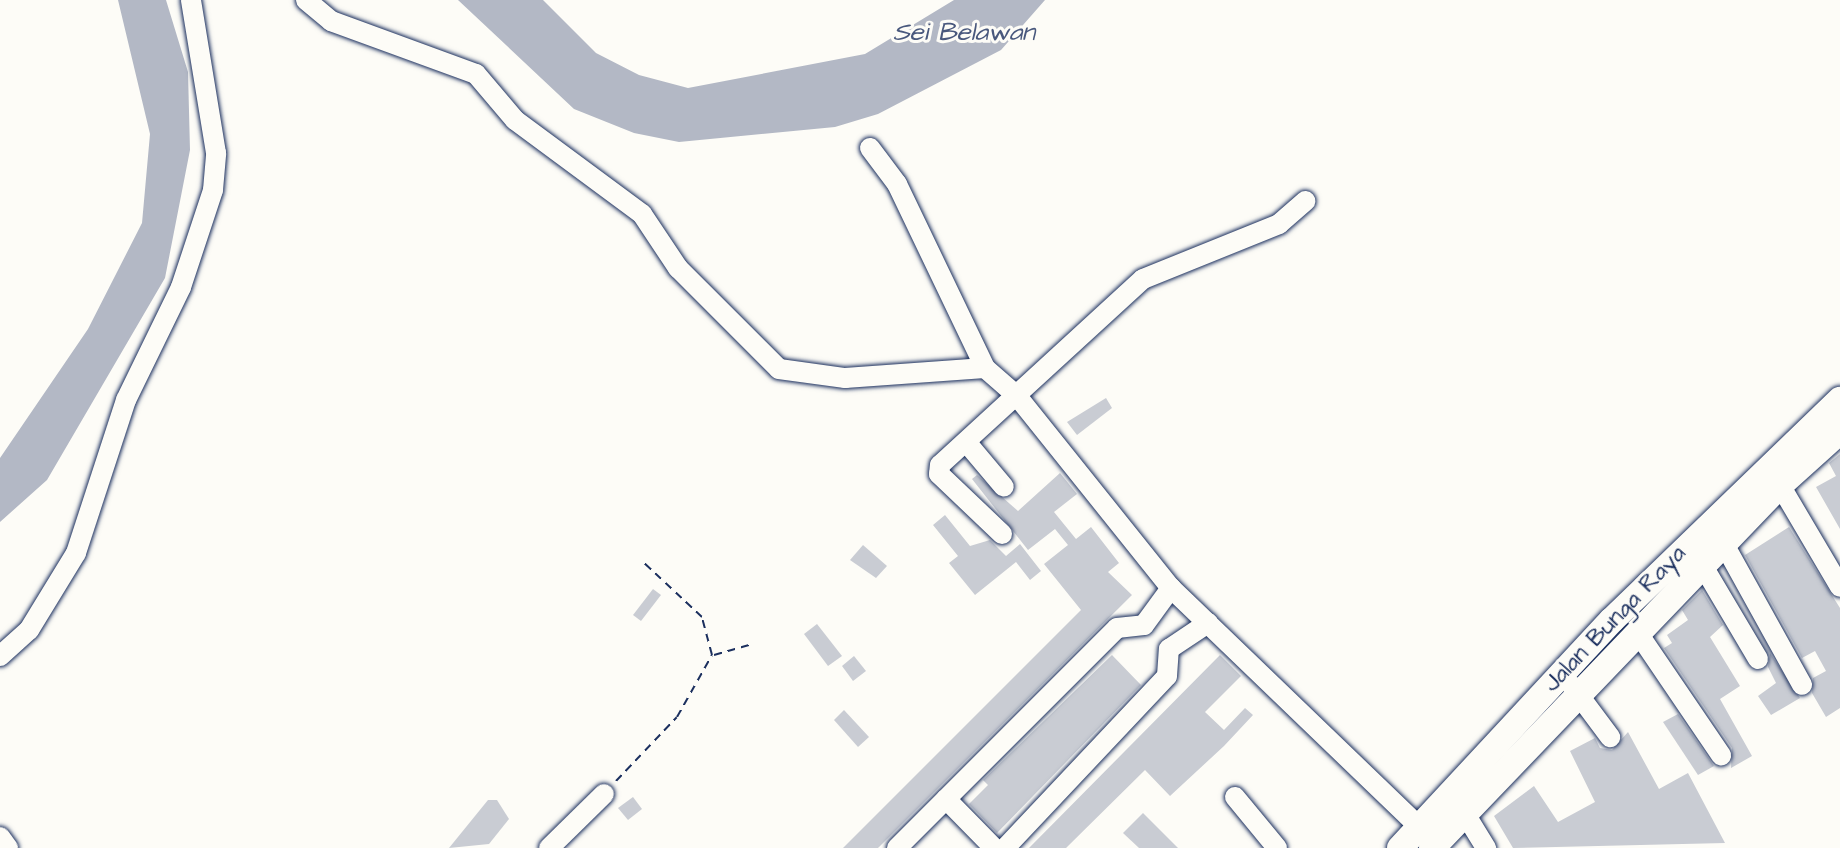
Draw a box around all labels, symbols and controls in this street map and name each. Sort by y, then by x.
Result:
water label: Sei Belawan [893,17,1035,49]
street label: Jalan Bunga Raya [1538,540,1692,698]

